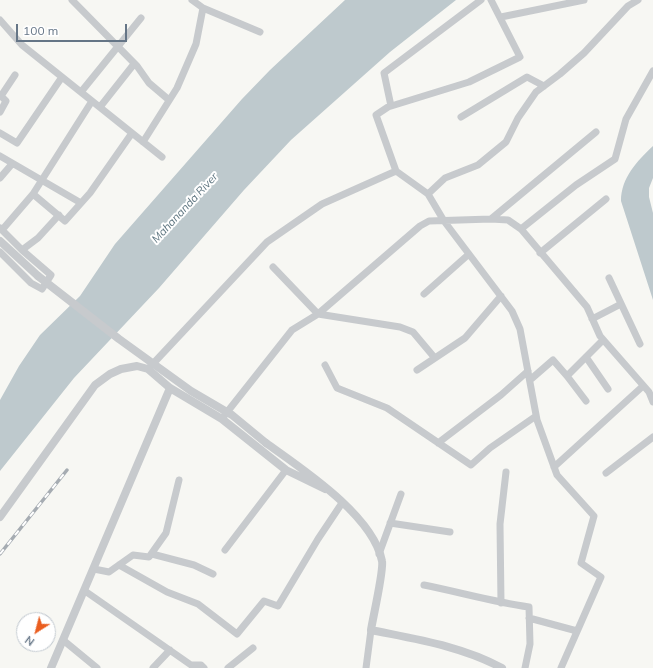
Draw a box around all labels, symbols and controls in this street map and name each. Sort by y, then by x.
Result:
scale bar [18,16,129,42]
text: 100 m [23,23,58,38]
water label: Mahananda River [149,170,221,246]
north arrow [16,612,56,652]
text: N [22,633,37,649]

